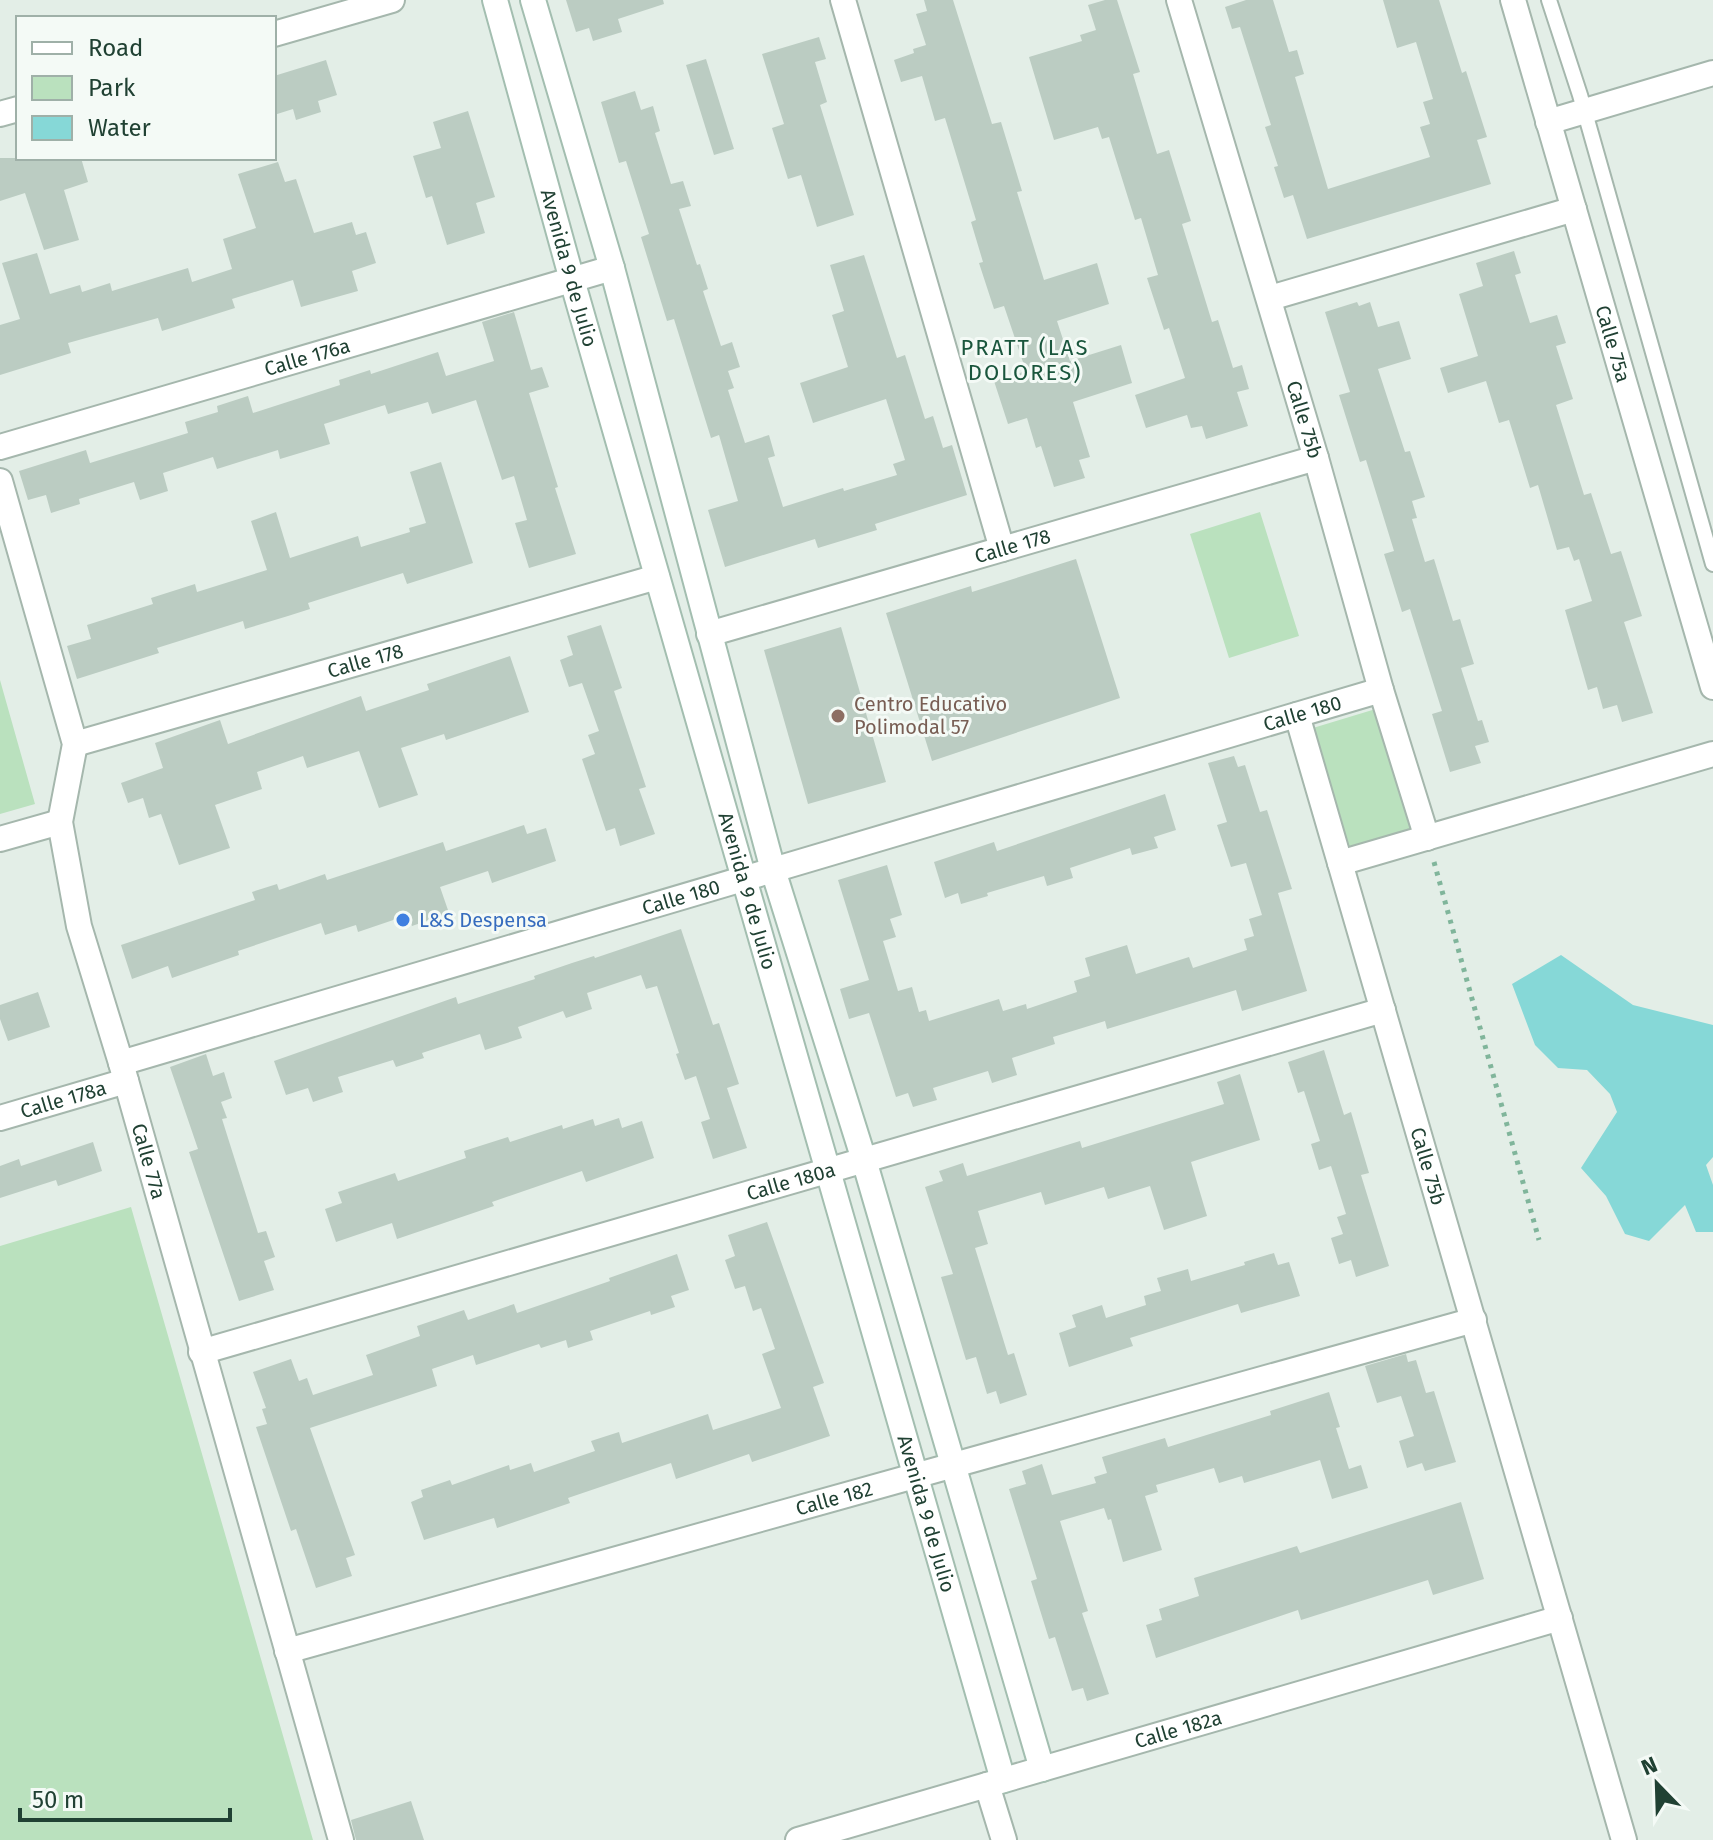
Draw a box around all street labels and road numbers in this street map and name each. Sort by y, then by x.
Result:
street label: Avenida 9 de Julio [536,186,603,350]
street label: Calle 75a [1590,302,1636,385]
street label: Calle 176a [261,333,353,381]
street label: Calle 75b [1282,378,1327,461]
street label: Calle 178 [972,524,1053,568]
street label: Calle 178 [325,638,406,683]
street label: Calle 180 [1260,690,1344,736]
street label: Avenida 9 de Julio [714,809,782,972]
street label: Calle 180 [639,874,723,920]
street label: Calle 178a [17,1075,109,1123]
street label: Calle 77a [127,1121,171,1202]
street label: Calle 75b [1405,1125,1451,1208]
street label: Calle 180a [744,1157,838,1206]
street label: Avenida 9 de Julio [892,1432,960,1595]
street label: Calle 182 [793,1476,875,1521]
street label: Calle 182a [1132,1705,1225,1753]

